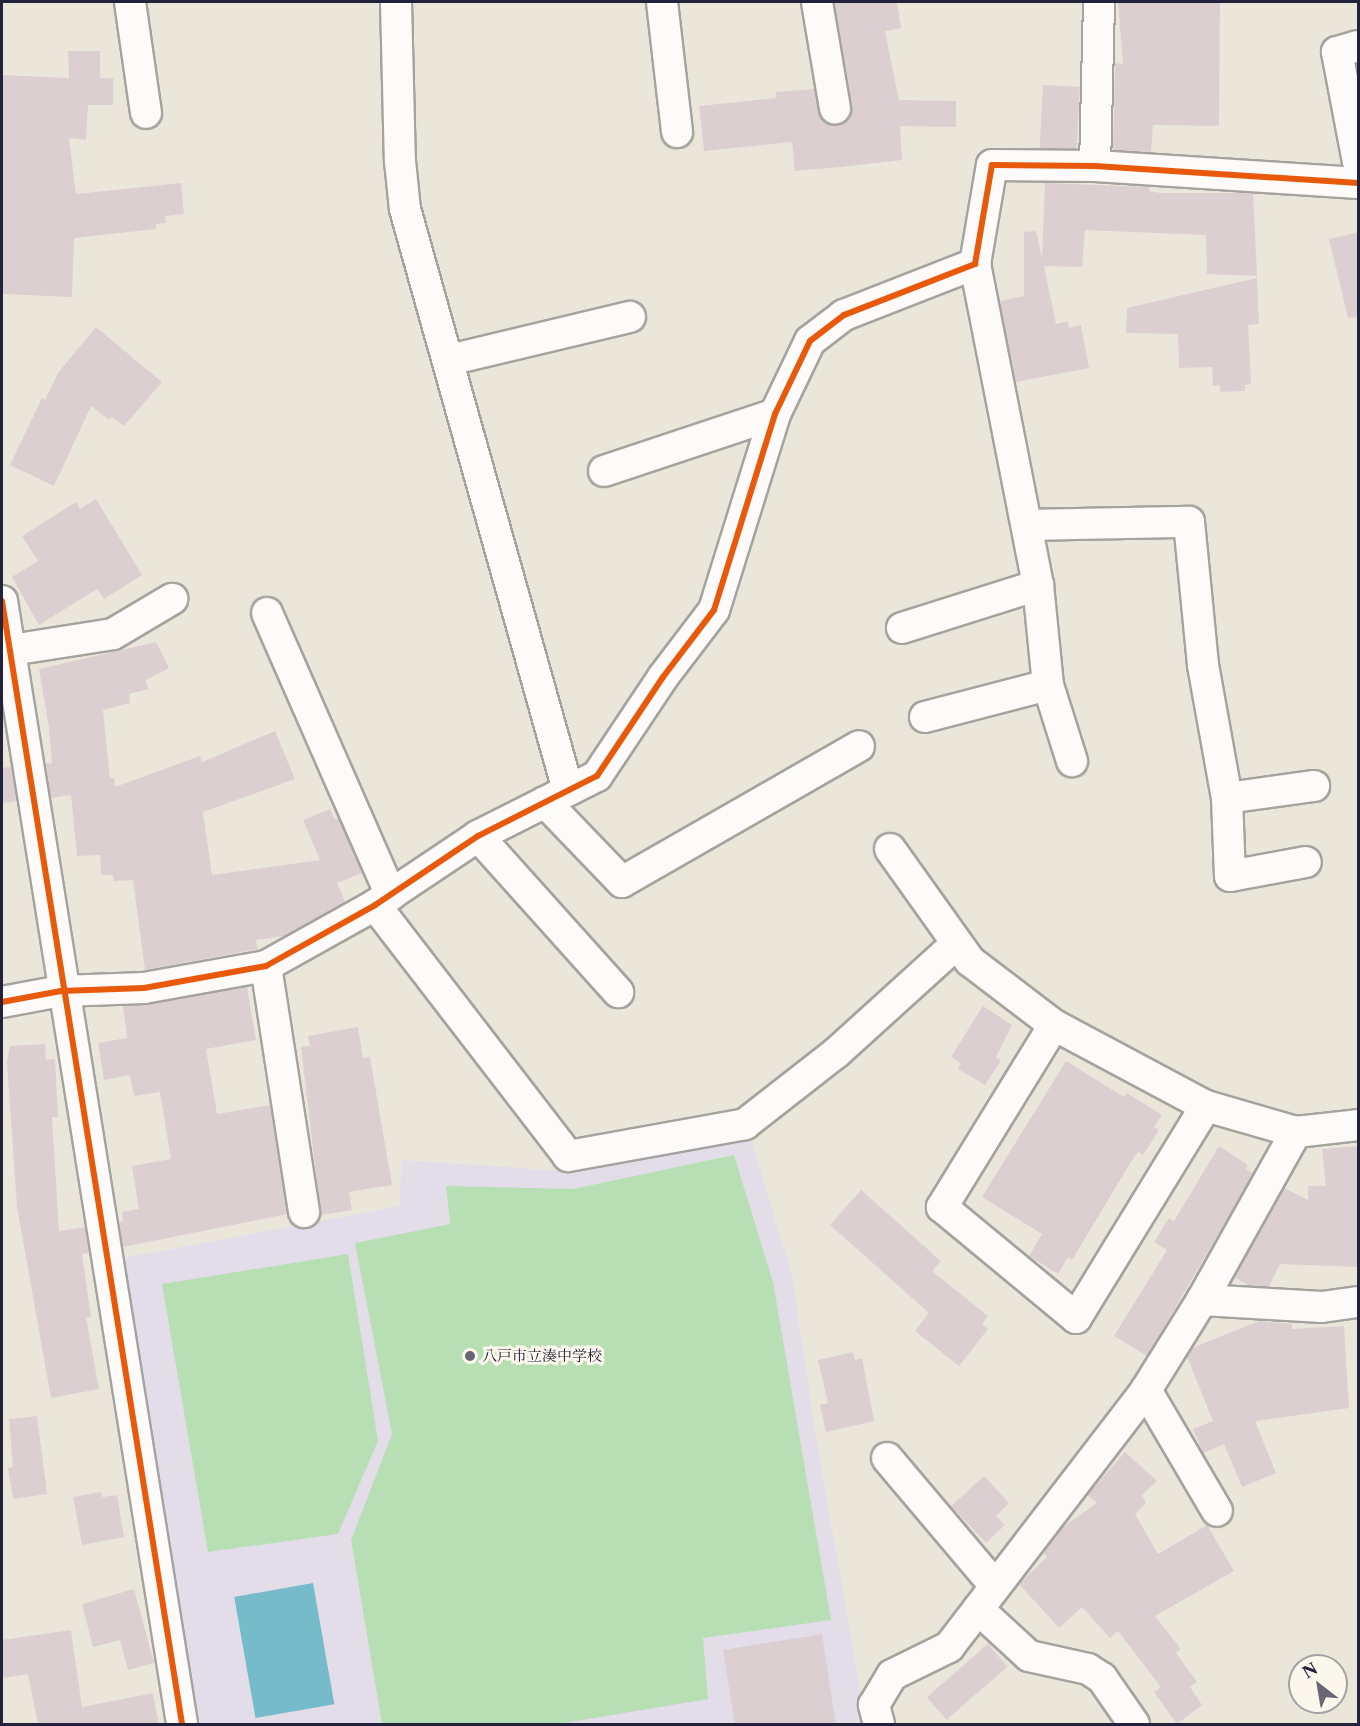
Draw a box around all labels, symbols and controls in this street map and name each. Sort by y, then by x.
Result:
place label: 八戸市立湊中学校 [482,1347,602,1365]
marker: 八戸市立湊中学校 [463,1349,477,1363]
north arrow [1288,1654,1348,1714]
text: N [1299,1658,1321,1682]

